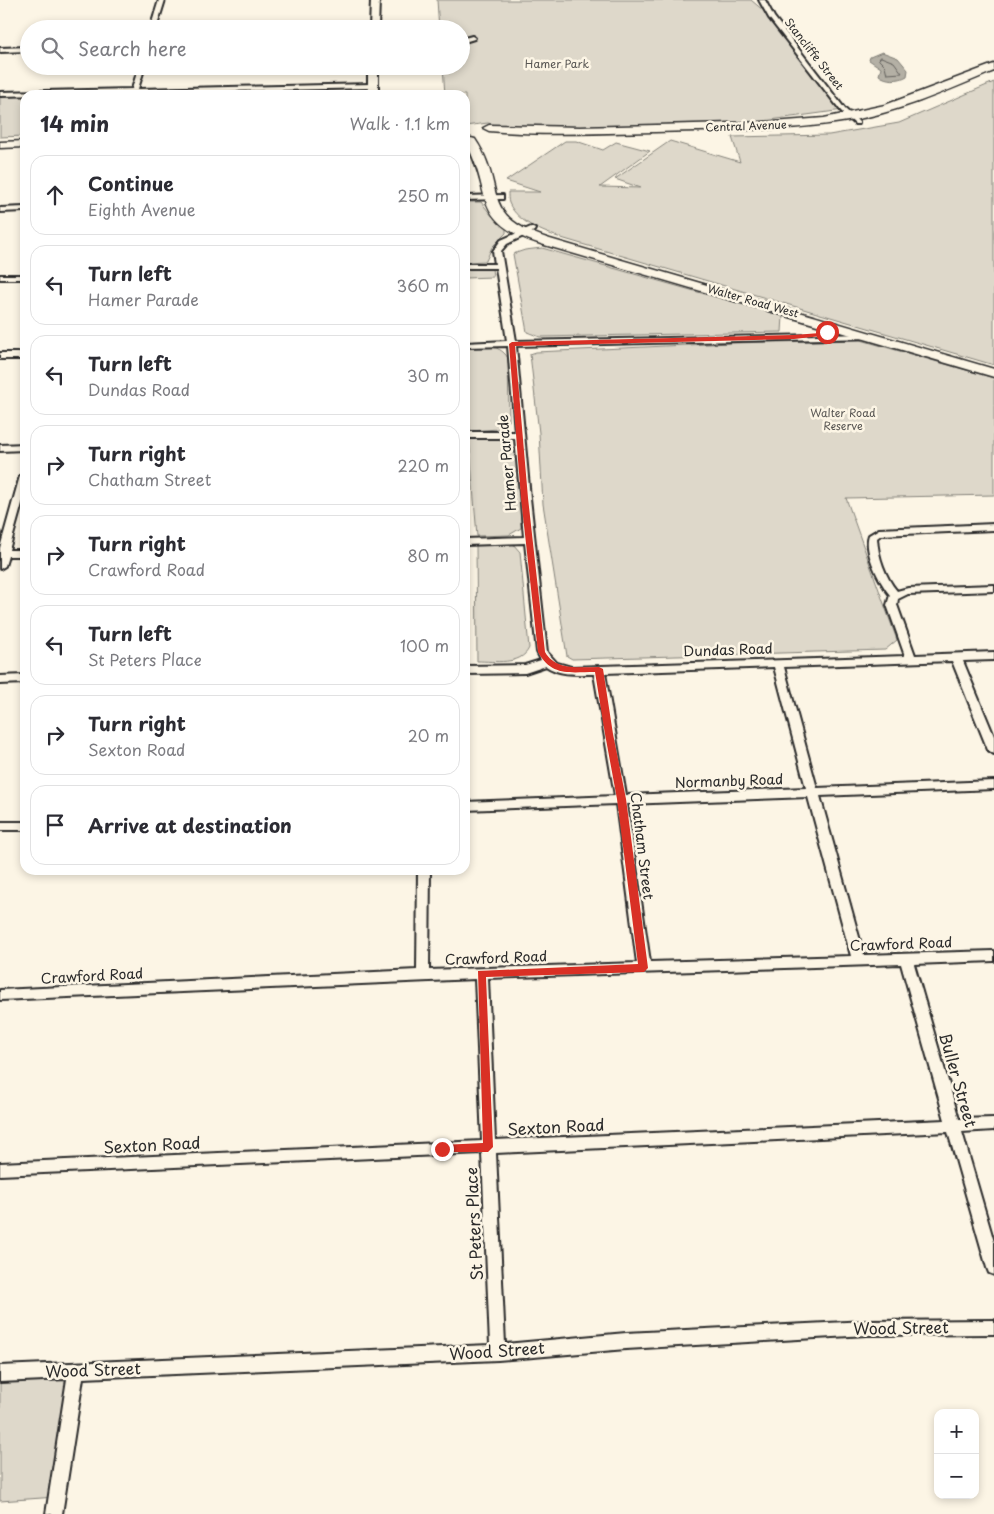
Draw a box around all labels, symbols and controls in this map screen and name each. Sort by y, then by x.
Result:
street label: Stancliffe Street [781,14,848,94]
search box [20,20,470,75]
icon: search [38,34,66,62]
text: Search here [78,34,187,62]
park label: Hamer Park [525,55,589,72]
text: 14 min [40,107,109,139]
text: Walk · 1.1 km [350,111,450,135]
street label: Central Avenue [705,116,787,135]
text: Continue [88,169,174,197]
icon: ahead [41,181,69,209]
text: 250 m [398,183,449,207]
text: Eighth Avenue [88,197,195,221]
text: Turn left [88,259,172,287]
icon: left [41,271,69,299]
text: 360 m [397,273,449,297]
street label: Walter Road West [706,279,801,322]
text: Hamer Parade [88,287,199,311]
route start [816,321,839,344]
text: Turn left [88,349,172,377]
icon: left [41,361,69,389]
text: 30 m [407,363,449,387]
text: Dundas Road [88,377,190,401]
park label: Walter Road Reserve [810,404,876,434]
street label: Hamer Parade [492,414,521,512]
text: Turn right [88,439,186,467]
icon: right [41,451,69,479]
text: 220 m [398,453,449,477]
text: Chatham Street [88,467,211,491]
text: Turn right [88,529,186,557]
icon: right [41,541,69,569]
text: 80 m [407,543,449,567]
text: Crawford Road [88,557,205,581]
text: Turn left [88,619,172,647]
icon: left [41,631,69,659]
text: 100 m [400,633,449,657]
street label: Dundas Road [683,637,773,662]
text: St Peters Place [88,647,202,671]
text: Turn right [88,709,186,737]
icon: right [41,721,69,749]
text: 20 m [408,723,449,747]
text: Sexton Road [88,737,185,761]
street label: Normanby Road [674,768,784,793]
street label: Chatham Street [626,791,660,901]
icon: arrive [41,811,69,839]
text: Arrive at destination [88,811,292,839]
street label: Crawford Road [849,931,953,956]
street label: Crawford Road [444,945,548,970]
street label: Crawford Road [40,962,144,989]
street label: Buller Street [934,1029,984,1130]
street label: Sexton Road [507,1111,605,1141]
street label: Sexton Road [103,1129,201,1159]
route end [431,1138,454,1161]
street label: St Peters Place [458,1167,488,1281]
street label: Wood Street [853,1314,949,1340]
street label: Wood Street [448,1335,546,1365]
street label: Wood Street [45,1355,142,1383]
map controls [934,1409,979,1499]
button: + [934,1409,979,1454]
button: − [934,1454,979,1499]

